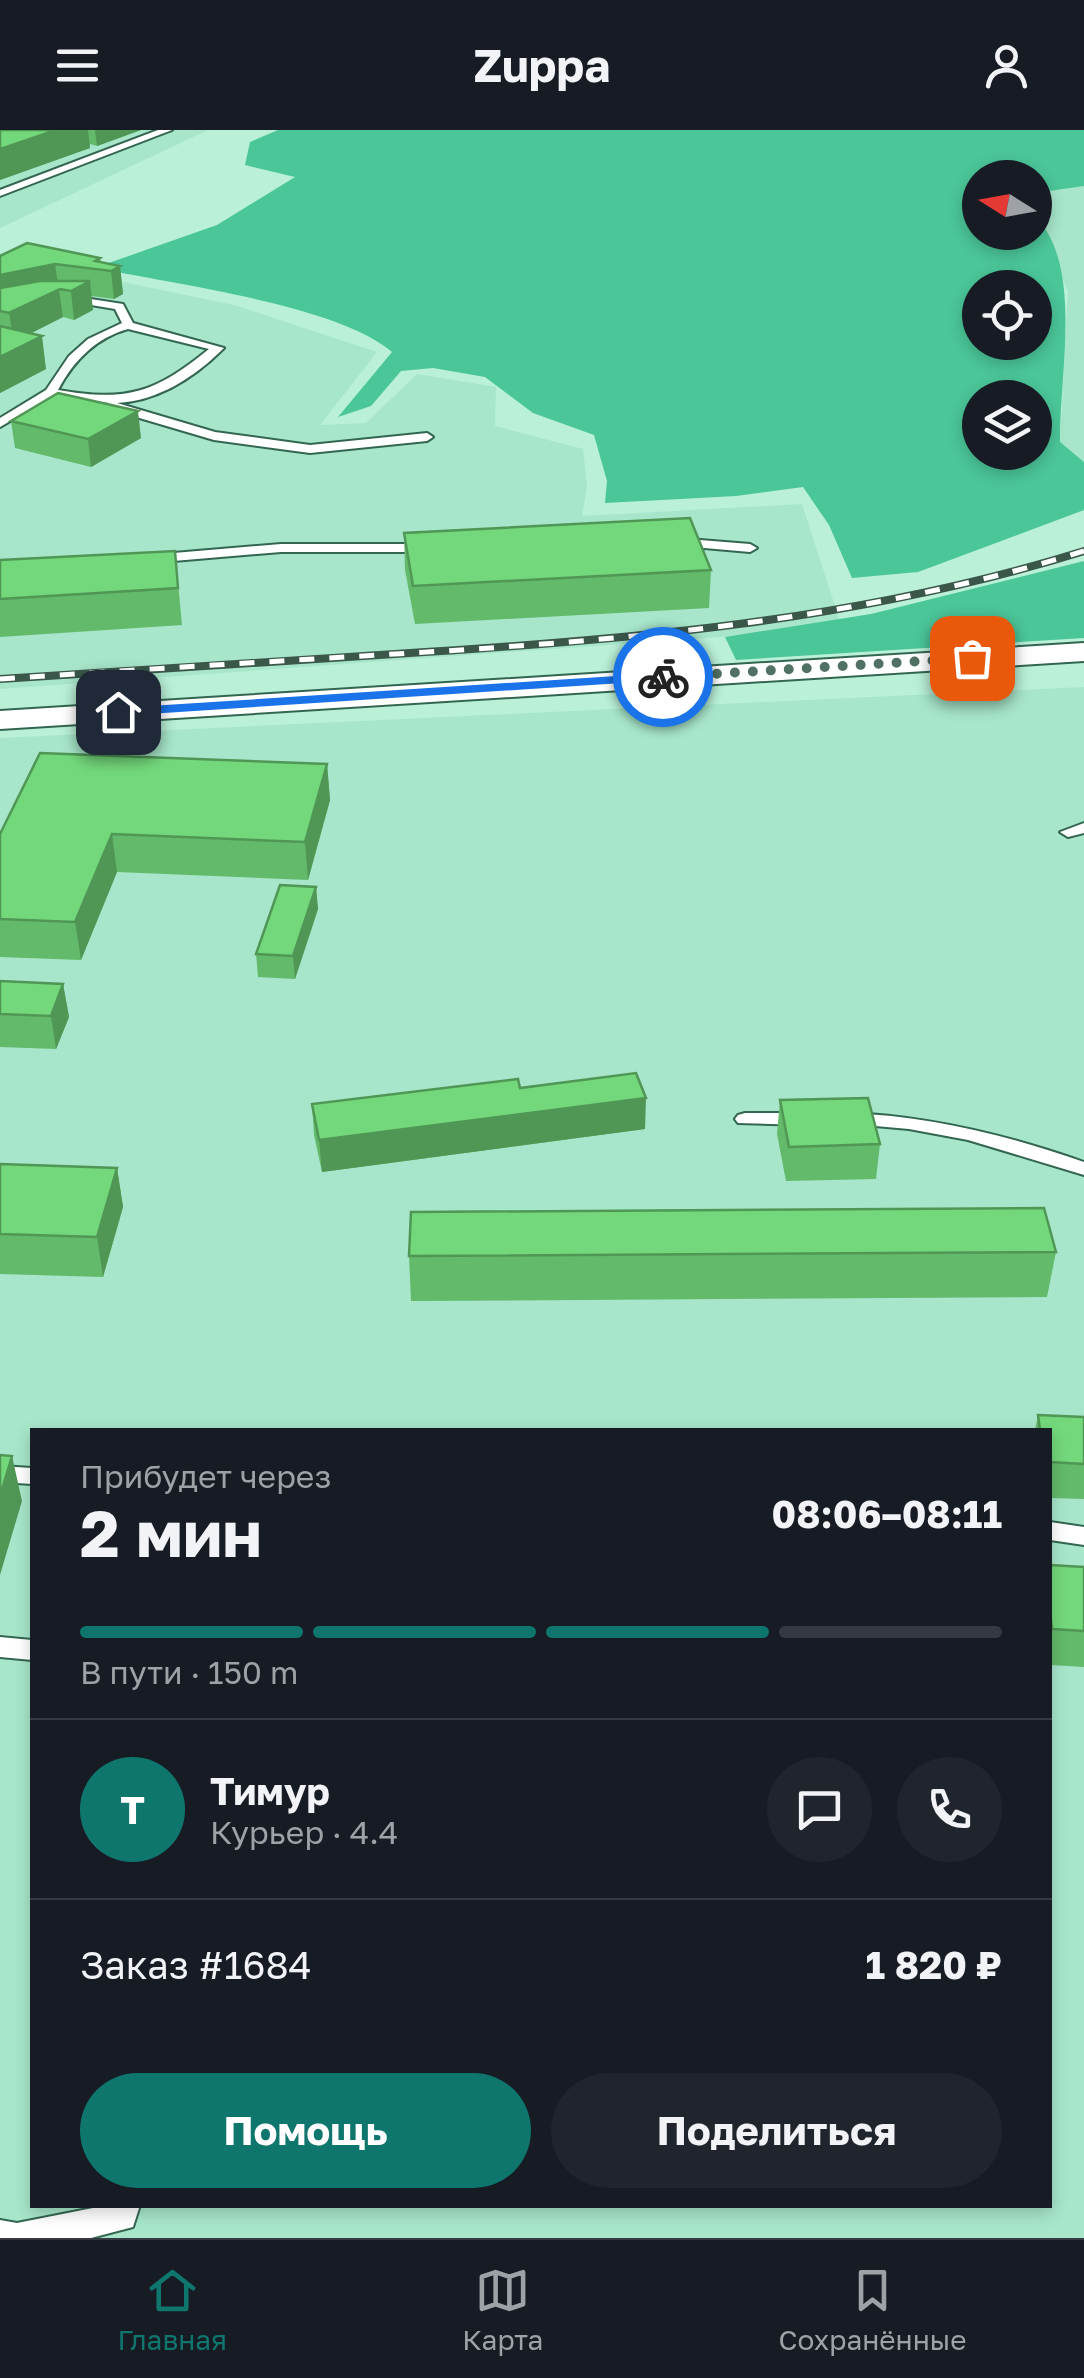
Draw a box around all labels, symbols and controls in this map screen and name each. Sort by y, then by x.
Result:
icon: menu [50,38,105,93]
text: Zuppa [474,38,610,92]
icon: person [979,38,1034,93]
north arrow [962,160,1052,250]
map controls [962,160,1052,470]
button: locate [962,270,1052,360]
button: layers [962,380,1052,470]
pin [930,616,1015,701]
courier [613,627,713,727]
icon: bag [945,631,1000,686]
icon: bike [636,650,691,705]
pin [76,670,161,755]
icon: home [91,685,146,740]
text: Прибудет через [80,1457,331,1495]
text: 08:06–08:11 [772,1491,1002,1536]
text: 2 мин [80,1493,262,1571]
text: В пути · 150 m [80,1653,298,1691]
button: chat [767,1757,872,1862]
button: phone [897,1757,1002,1862]
text: Тимур [210,1768,330,1813]
text: Т [120,1787,145,1832]
text: Курьер · 4.4 [210,1813,398,1851]
text: Заказ #1684 [80,1942,312,1987]
text: 1 820 ₽ [866,1942,1002,1987]
button: Помощь [80,2073,531,2188]
button: Поделиться [551,2073,1002,2188]
tab: Главная [118,2263,227,2356]
tab: Карта [462,2263,543,2356]
tab: Сохранённые [779,2263,966,2356]

